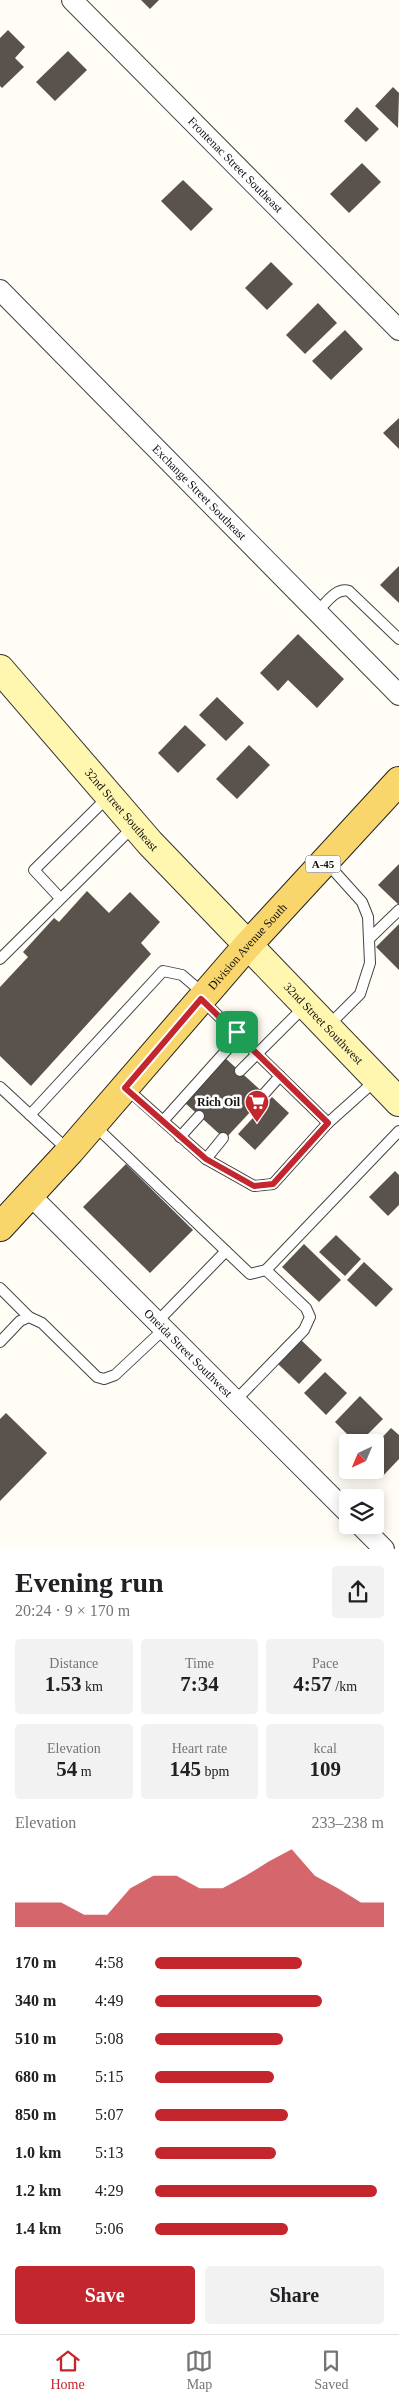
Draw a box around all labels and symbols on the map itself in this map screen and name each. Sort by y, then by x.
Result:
street label: Frontenac Street Southeast [185,114,286,216]
street label: Exchange Street Southeast [149,442,250,543]
street label: 32nd Street Southeast [82,766,161,855]
road number: A-45 [306,856,340,872]
street label: Division Avenue South [205,900,290,993]
street label: 32nd Street Southwest [281,980,366,1068]
pin [216,1011,258,1053]
supermarket icon: Rich Oil [244,1089,270,1123]
place label: Rich Oil [197,1095,241,1109]
street label: Oneida Street Southwest [141,1306,235,1400]
north arrow [339,1434,384,1479]

